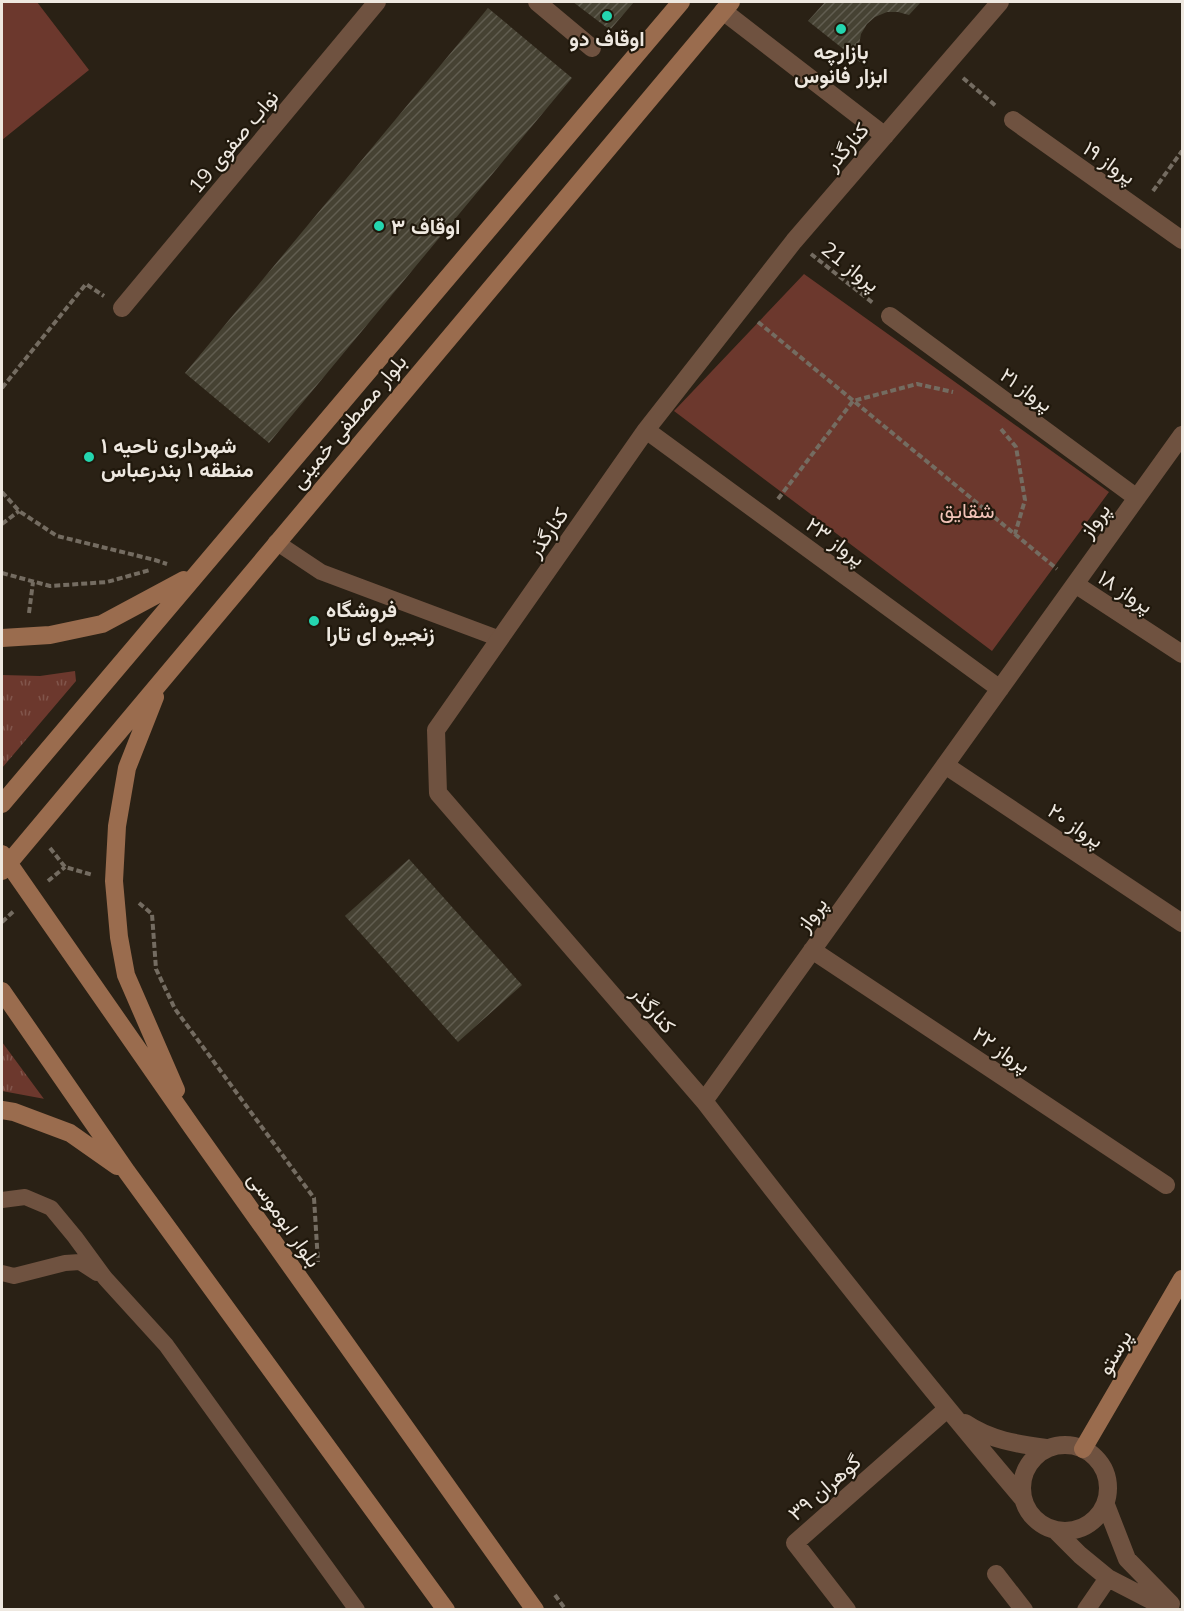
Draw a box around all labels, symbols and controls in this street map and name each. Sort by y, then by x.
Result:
marker: اوقاف دو [600,9,614,23]
marker: بازارچه ابزار فانوس [834,22,848,36]
place label: اوقاف دو [569,25,645,52]
place label: بازارچه ابزار فانوس [794,38,888,89]
street label: نواب صفوی 19 [182,84,285,199]
street label: کنارگذر [818,117,875,177]
street label: پرواز ۱۹ [1078,135,1141,191]
place label: اوقاف ۳ [391,213,460,240]
marker: اوقاف ۳ [372,219,386,233]
street label: پرواز 21 [815,235,885,298]
street label: بلوار مصطفی خمینی [284,349,412,494]
street label: پرواز ۲۱ [994,361,1059,418]
place label: شهرداری ناحیه ۱ منطقه ۱ بندرعباس [101,432,254,483]
marker: شهرداری ناحیه ۱ منطقه ۱ بندرعباس [82,450,96,464]
park label: شقایق [939,497,995,523]
street label: پرواز [1072,498,1117,544]
street label: کنارگذر [520,502,574,563]
street label: پرواز ۲۳ [800,511,871,573]
street label: پرواز ۱۸ [1093,564,1158,620]
place label: فروشگاه زنجیره ای تارا [326,596,435,647]
marker: فروشگاه زنجیره ای تارا [307,614,321,628]
street label: پرواز ۲۰ [1042,797,1109,855]
street label: پرواز [789,892,834,938]
street label: کنارگذر [625,979,682,1039]
street label: پرواز ۲۲ [967,1020,1036,1079]
street label: بلوار ابوموسی [242,1166,327,1272]
street label: پرستو [1091,1325,1139,1380]
street label: گوهران ۳۹ [782,1448,867,1527]

